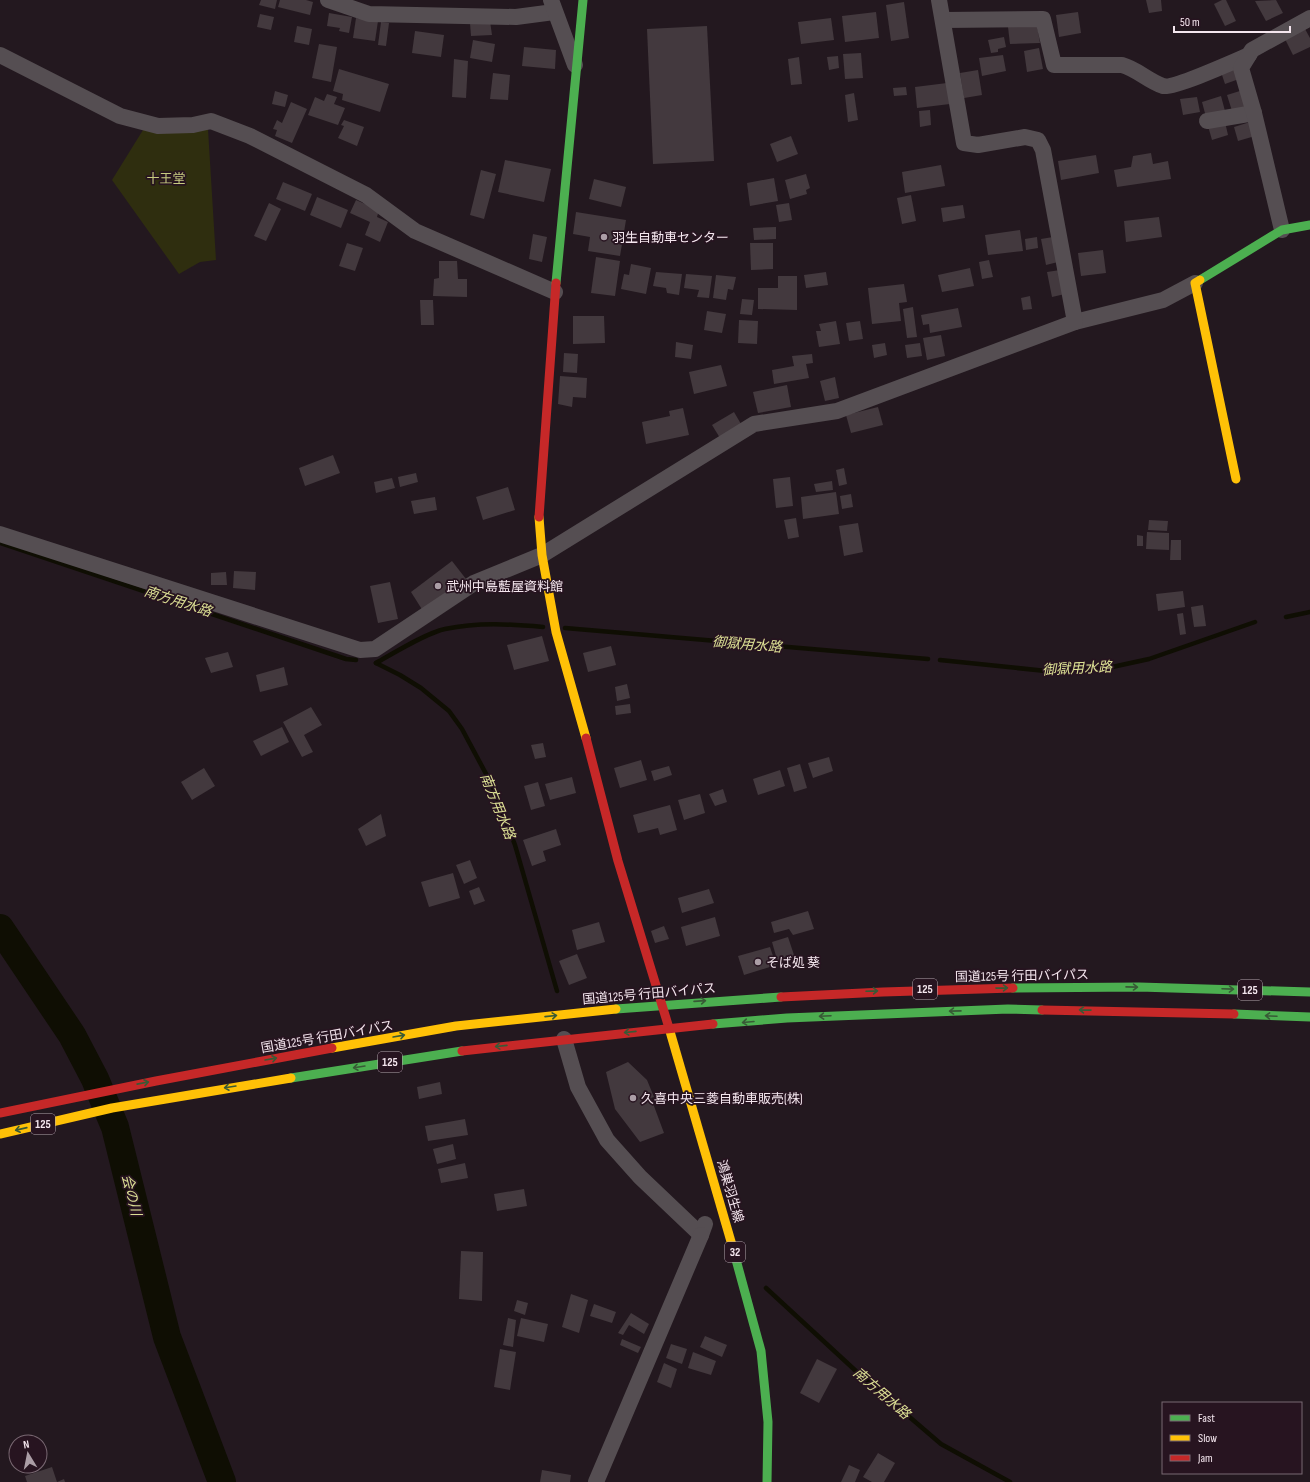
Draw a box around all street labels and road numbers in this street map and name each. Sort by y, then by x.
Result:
street label: 国道125号 行田バイパス [955,967,1089,985]
road number: 125 [913,979,937,999]
street label: 国道125号 行田バイパス [582,980,717,1008]
road number: 125 [1238,980,1262,1000]
street label: 国道125号 行田バイパス [260,1017,395,1057]
road number: 125 [378,1052,402,1072]
road number: 125 [31,1114,55,1134]
street label: 鴻巣羽生線 [713,1158,747,1225]
road number: 32 [725,1242,745,1262]

